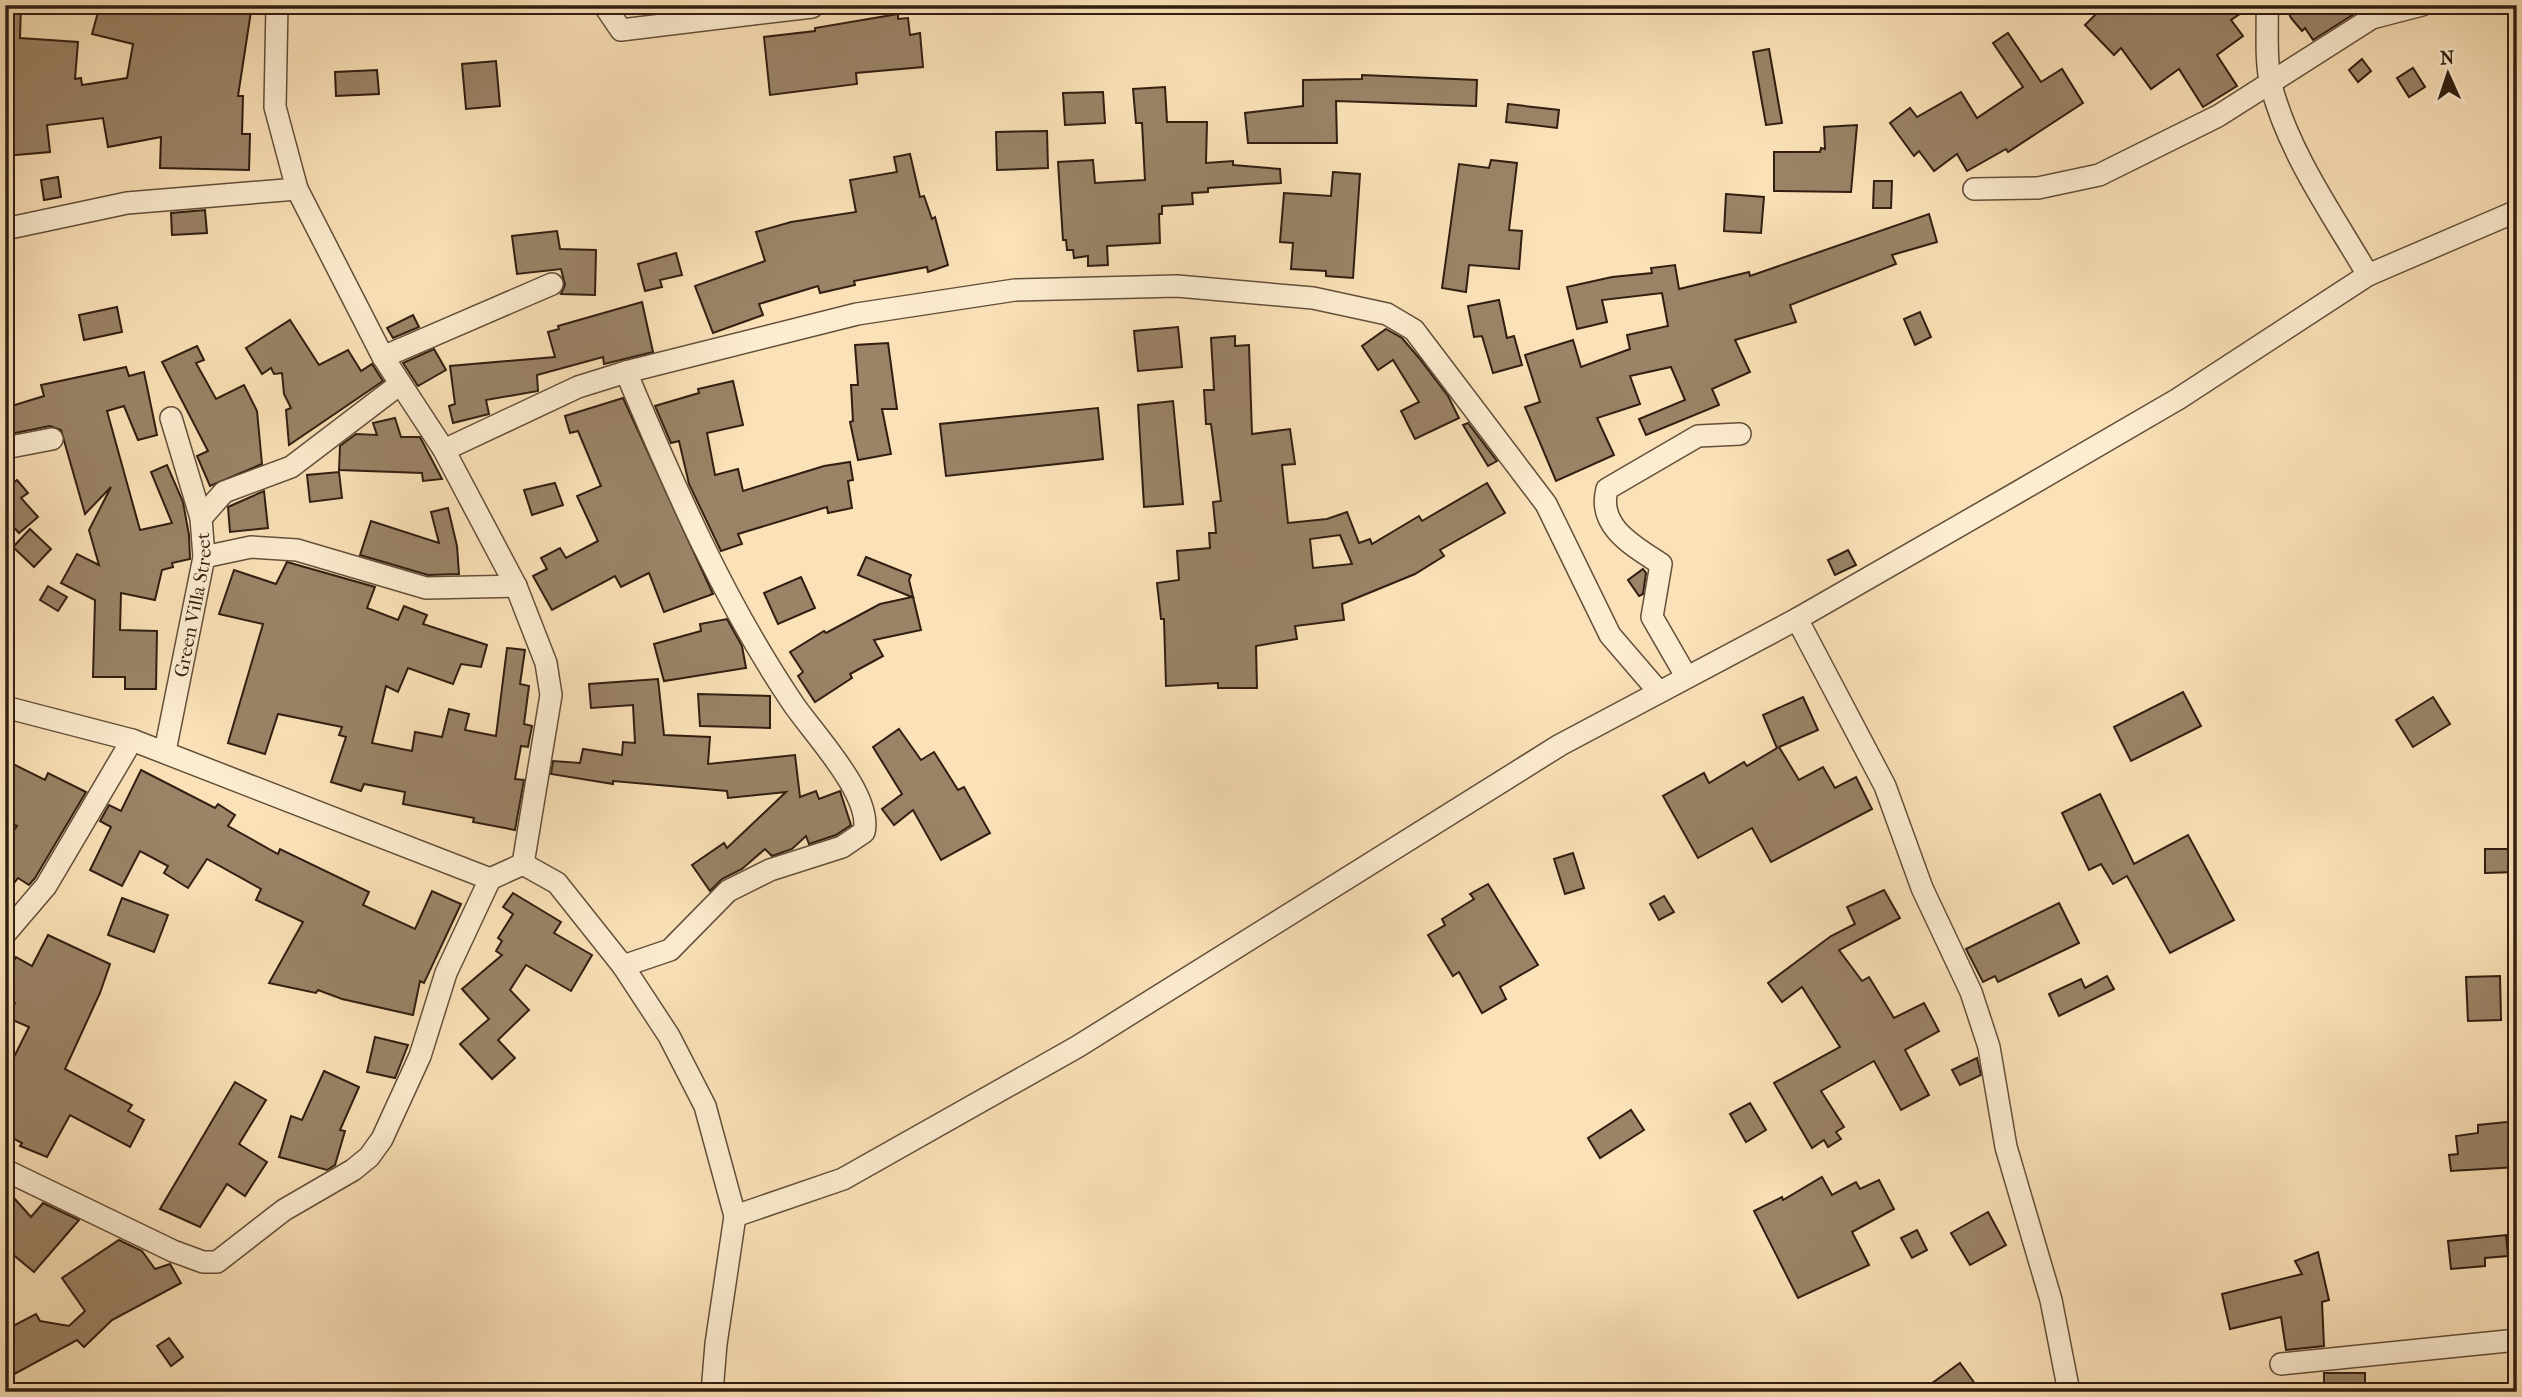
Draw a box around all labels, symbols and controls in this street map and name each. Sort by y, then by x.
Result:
north arrow [2414,38,2484,108]
text: N [2439,47,2456,69]
street label: Green Villa Street [170,531,216,679]

